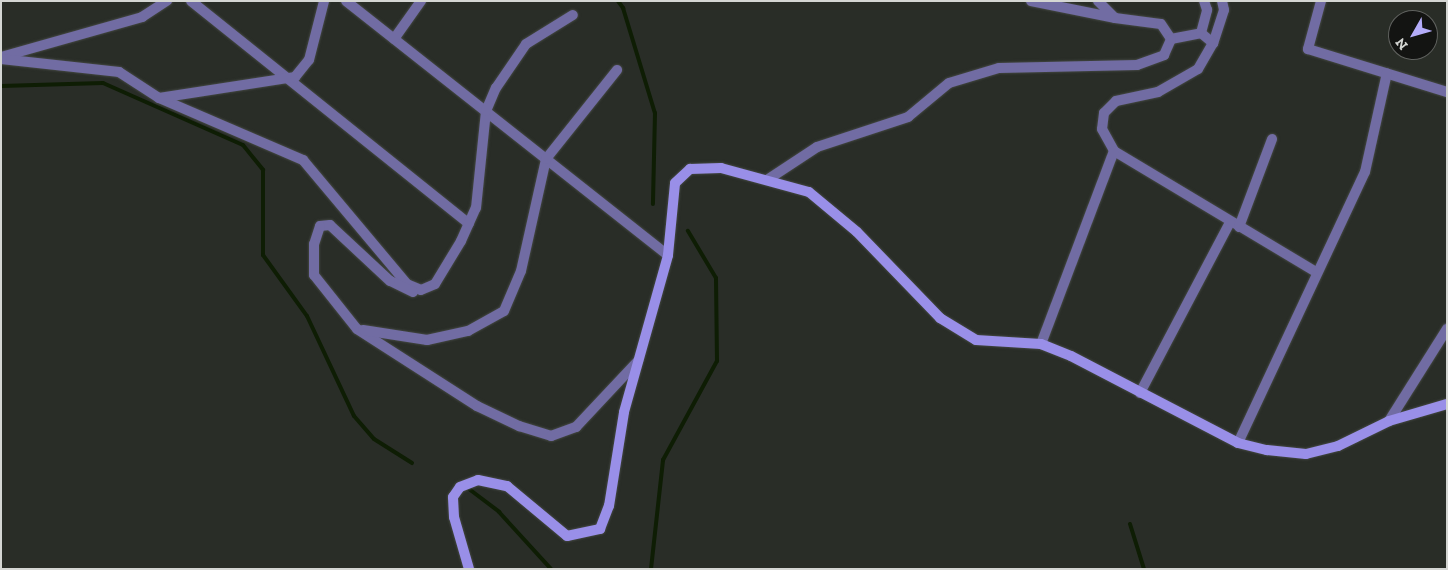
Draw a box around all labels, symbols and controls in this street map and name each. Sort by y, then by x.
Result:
north arrow [1388,10,1438,60]
text: N [1392,35,1412,53]

